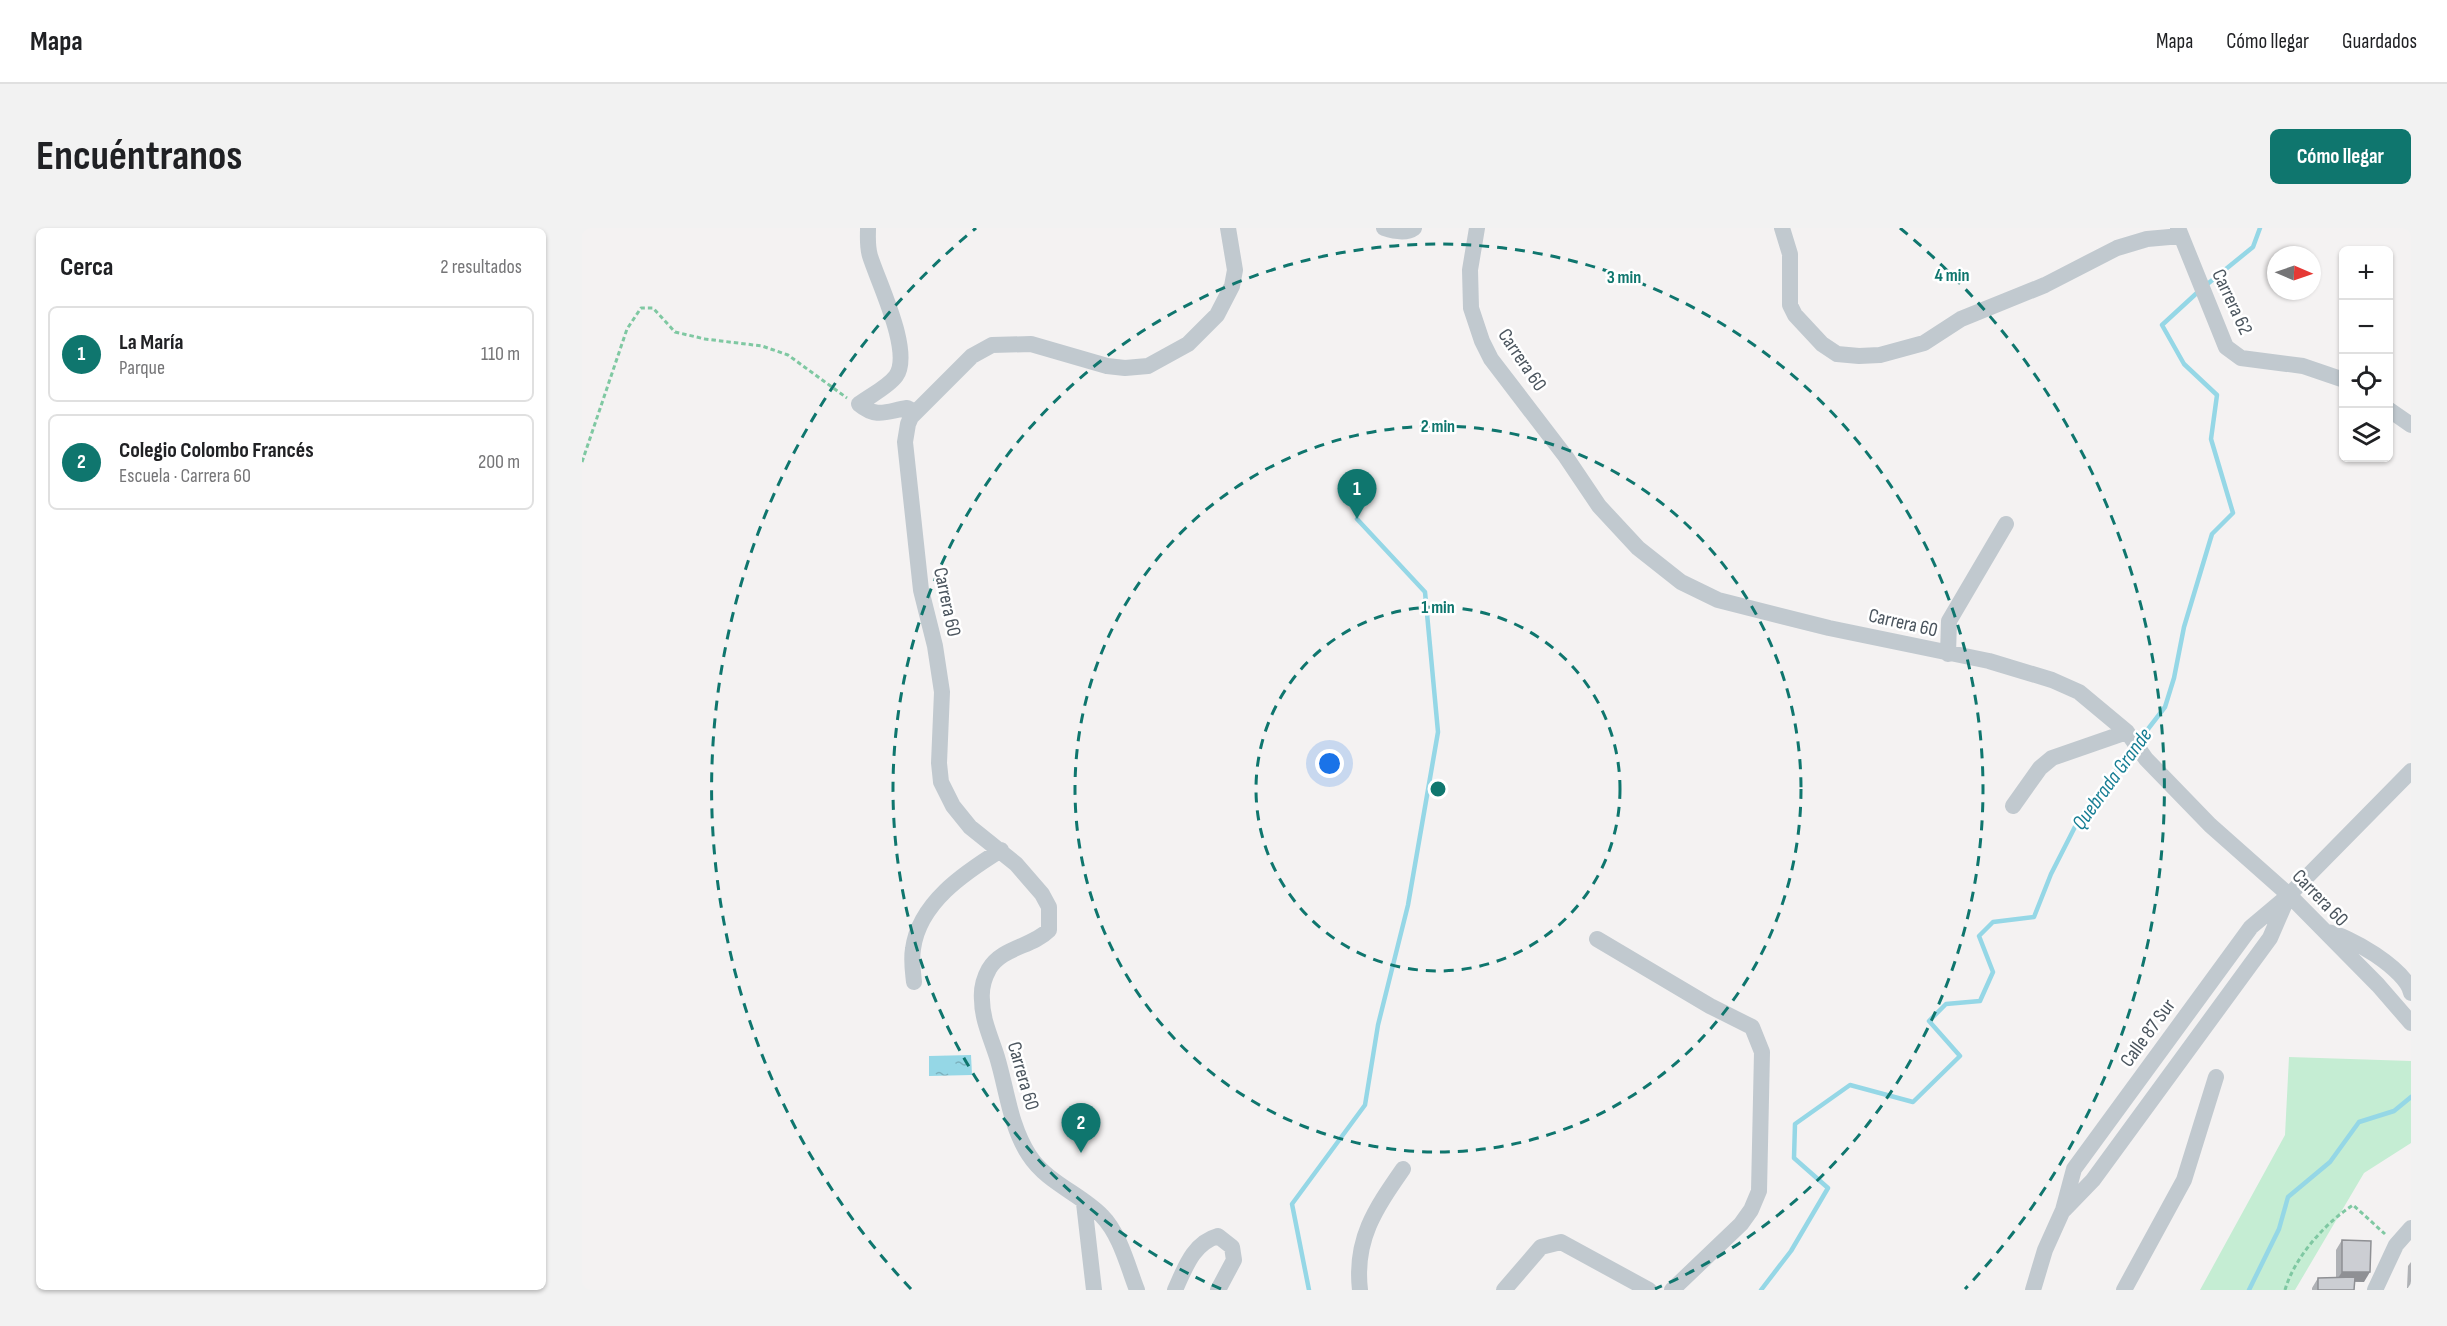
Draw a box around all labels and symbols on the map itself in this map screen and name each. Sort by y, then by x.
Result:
north arrow [2267,246,2321,300]
text: 4 min [1935,265,1969,286]
street label: Carrera 62 [2206,265,2258,339]
text: 3 min [1607,267,1641,288]
street label: Carrera 60 [1492,324,1552,396]
text: 2 min [1421,416,1455,437]
pin: 1 [1338,470,1376,519]
street label: Carrera 60 [928,565,966,639]
text: 1 min [1421,597,1455,618]
street label: Carrera 60 [1866,603,1940,643]
water label: Quebrada Grande [2067,723,2157,835]
your location [1315,749,1344,778]
centre of rings [1428,779,1448,799]
street label: Carrera 60 [2287,864,2353,932]
street label: Calle 87 Sur [2115,994,2181,1072]
street label: Carrera 60 [1002,1039,1044,1113]
pin: 2 [1062,1104,1100,1153]

